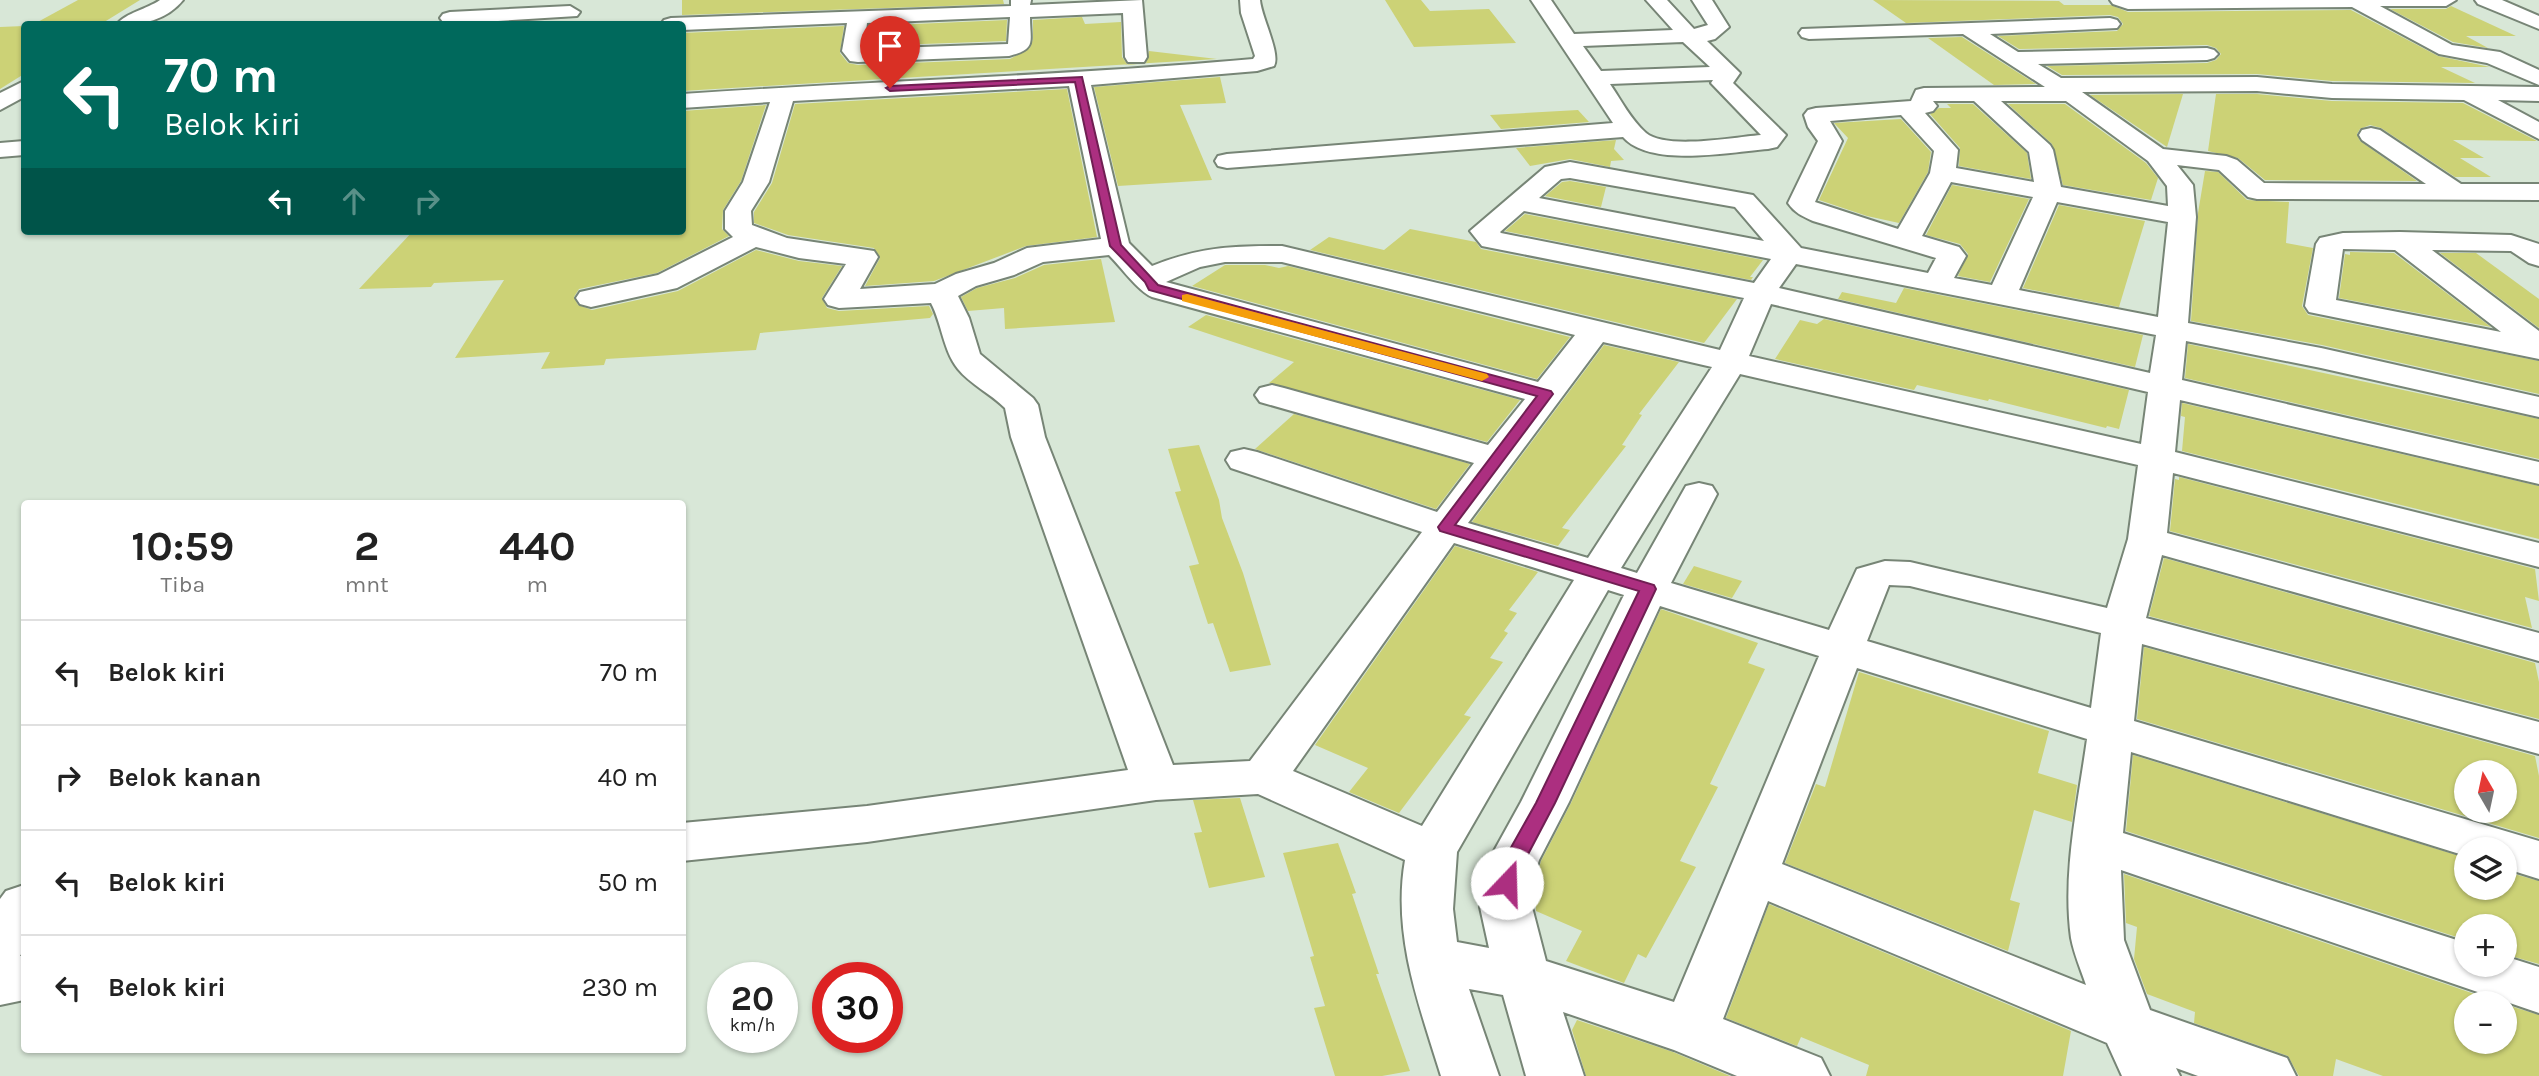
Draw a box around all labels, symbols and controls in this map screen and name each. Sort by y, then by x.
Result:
pin [860,16,920,88]
icon: arrive [871,27,909,65]
text: 70 m [164,47,278,104]
icon: left [49,49,140,140]
text: Belok kiri [164,106,301,143]
icon: left [262,182,300,220]
icon: ahead [335,182,373,220]
icon: right [408,182,446,220]
text: 10:59 [131,521,234,571]
text: 2 [354,521,379,571]
text: 440 [499,521,576,571]
text: Tiba [160,571,205,598]
text: mnt [345,571,389,598]
text: m [527,571,548,598]
icon: left [49,654,87,692]
text: Belok kiri [108,657,226,688]
text: 70 m [600,657,658,688]
icon: right [49,759,87,797]
north arrow [2454,760,2516,822]
map controls [2454,760,2517,1054]
text: Belok kanan [108,762,261,793]
text: 40 m [598,762,658,793]
button: layers [2454,837,2517,900]
position arrow [1470,846,1544,920]
icon: left [49,864,87,902]
text: Belok kiri [108,867,226,898]
text: 50 m [597,867,658,898]
button: + [2454,914,2517,977]
speed limit sign: 30 [812,962,903,1053]
icon: left [49,969,87,1007]
text: Belok kiri [108,972,226,1003]
text: 230 m [582,972,658,1003]
text: 20 [731,978,774,1019]
button: − [2454,991,2517,1054]
text: km/h [730,1014,775,1036]

